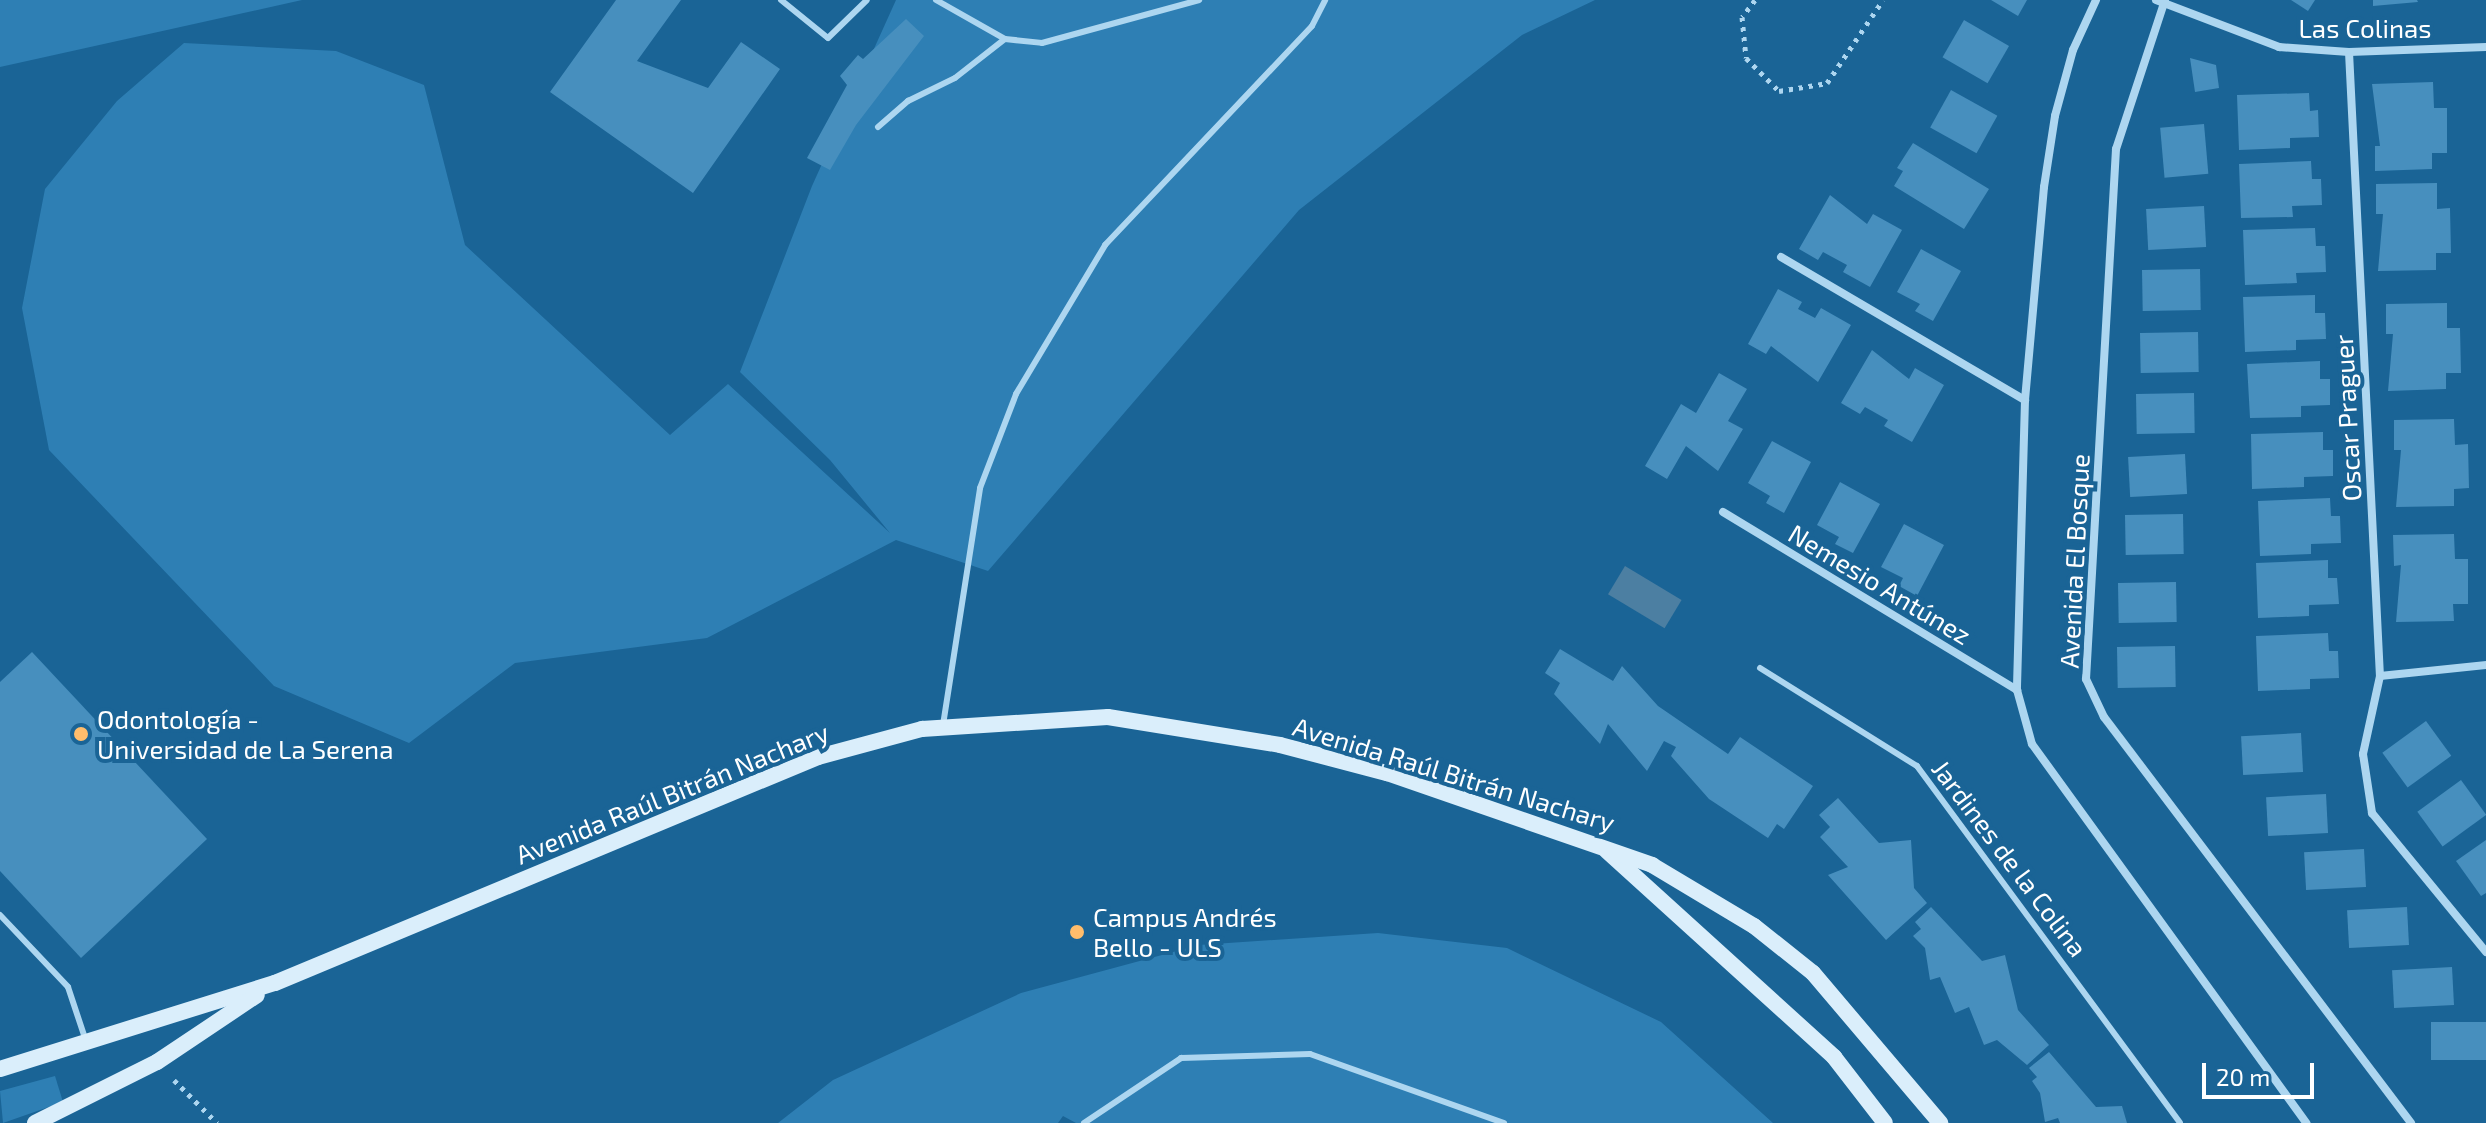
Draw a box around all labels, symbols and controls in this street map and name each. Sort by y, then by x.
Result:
street label: Las Colinas [2299,12,2431,44]
street label: Oscar Praguer [2327,334,2367,502]
street label: Avenida El Bosque [2053,453,2095,669]
street label: Nemesio Antúnez [1783,517,1977,651]
place label: Odontología - Universidad de La Serena [97,703,393,764]
street label: Avenida Raúl Bitrán Nachary [1289,710,1619,838]
street label: Avenida Raúl Bitrán Nachary [511,716,833,870]
marker: Odontología - Universidad de La Serena [72,725,90,743]
street label: Jardines de la Colina [1926,753,2094,963]
place label: Campus Andrés Bello - ULS [1093,901,1277,962]
marker: Campus Andrés Bello - ULS [1068,923,1086,941]
scale bar [2206,1047,2318,1097]
text: 20 m [2216,1062,2270,1091]

